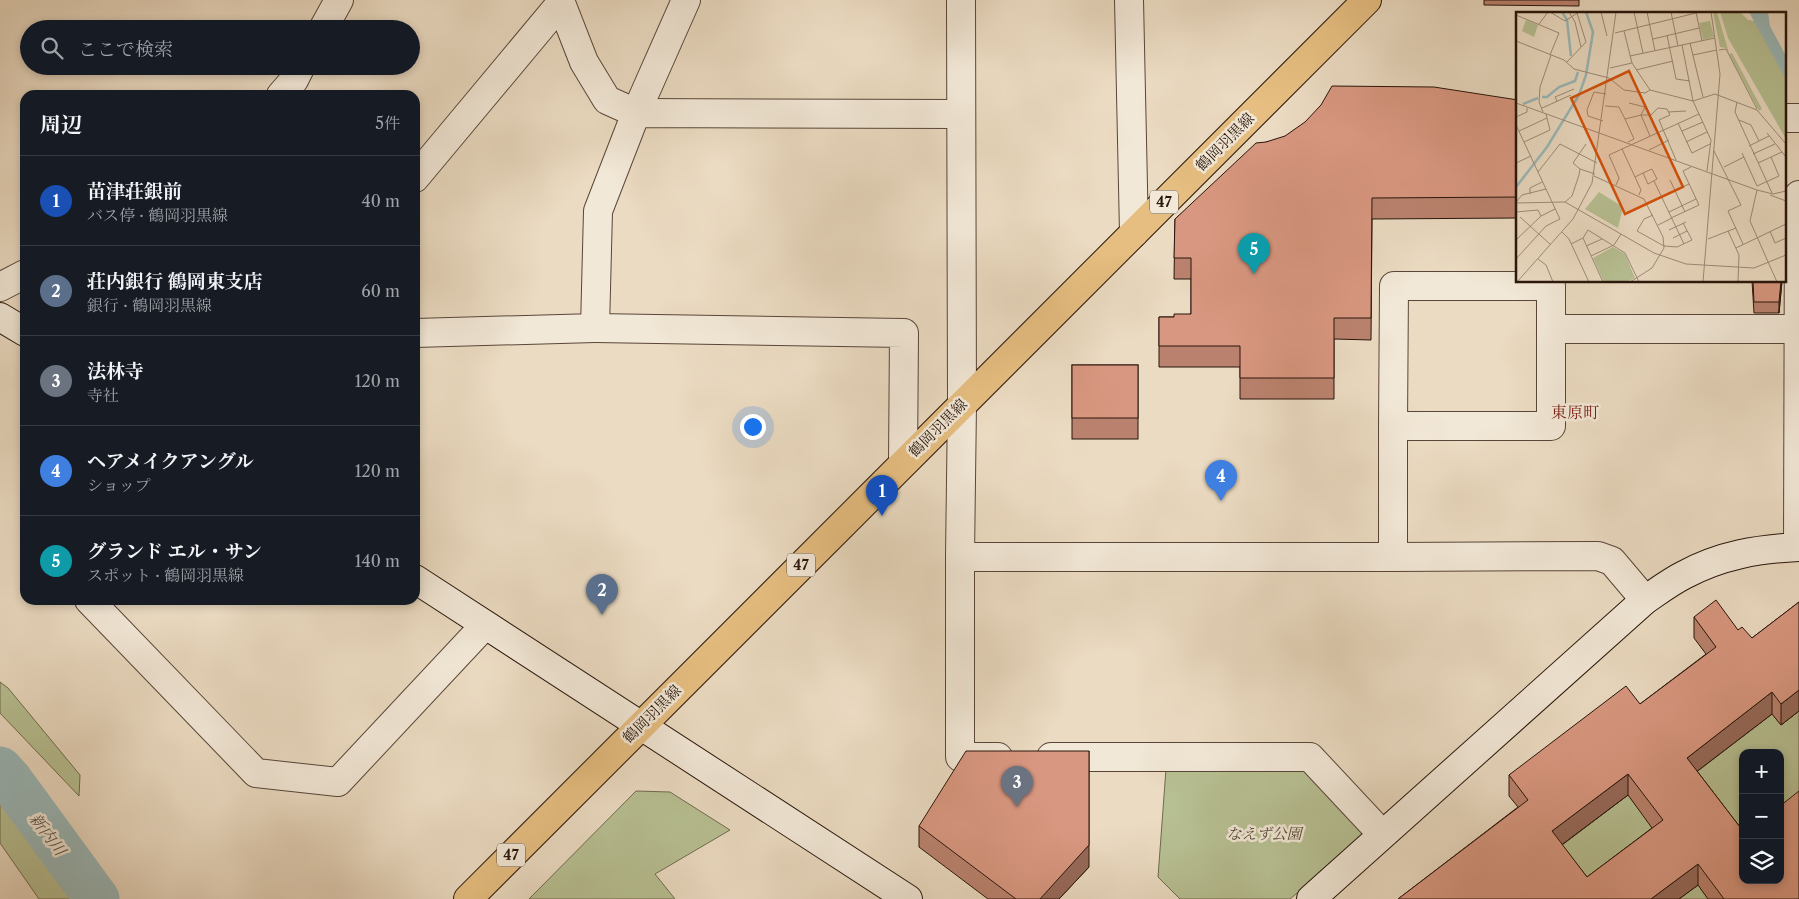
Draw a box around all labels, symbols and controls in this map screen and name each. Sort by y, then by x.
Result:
inset map [1516,12,1786,282]
search box [20,20,420,75]
icon: search [38,34,66,62]
text: ここで検索 [78,38,173,61]
street label: 鶴岡羽黒線 [1191,108,1258,175]
text: 周辺 [40,112,82,137]
text: 5件 [375,113,400,133]
text: 苗津荘銀前 [87,180,182,203]
road number: 47 [1150,190,1178,213]
text: 1 [52,191,60,211]
text: 40 m [361,191,400,211]
text: バス停 · 鶴岡羽黒線 [87,205,228,225]
pin: 5 [1238,233,1270,274]
text: 荘内銀行 鶴岡東支店 [87,270,263,293]
text: 2 [51,281,61,301]
text: 60 m [361,281,400,301]
text: 銀行 · 鶴岡羽黒線 [87,295,212,315]
text: 法林寺 [87,360,144,383]
text: 3 [51,371,61,391]
text: 120 m [355,371,400,391]
text: 寺社 [87,385,119,405]
street label: 鶴岡羽黒線 [904,394,971,461]
district label: 東原町 [1551,402,1599,422]
your location [740,414,766,440]
text: ヘアメイクアングル [87,450,254,473]
pin: 4 [1205,460,1237,501]
text: 4 [51,461,61,481]
text: 120 m [355,461,400,481]
text: ショップ [87,475,151,495]
pin: 1 [866,475,898,516]
text: グランド エル・サン [87,540,262,563]
text: 5 [52,551,60,571]
text: 140 m [355,551,400,571]
road number: 47 [787,554,815,576]
text: スポット · 鶴岡羽黒線 [87,565,244,585]
pin: 2 [586,574,618,615]
street label: 鶴岡羽黒線 [618,680,685,747]
map controls [1739,749,1784,884]
button: + [1739,749,1784,794]
pin: 3 [1001,766,1033,807]
button: − [1739,794,1784,839]
water label: 新内川 [26,809,72,861]
park label: なえず公園 [1226,824,1304,843]
button: layers [1739,839,1784,884]
road number: 47 [497,844,525,866]

